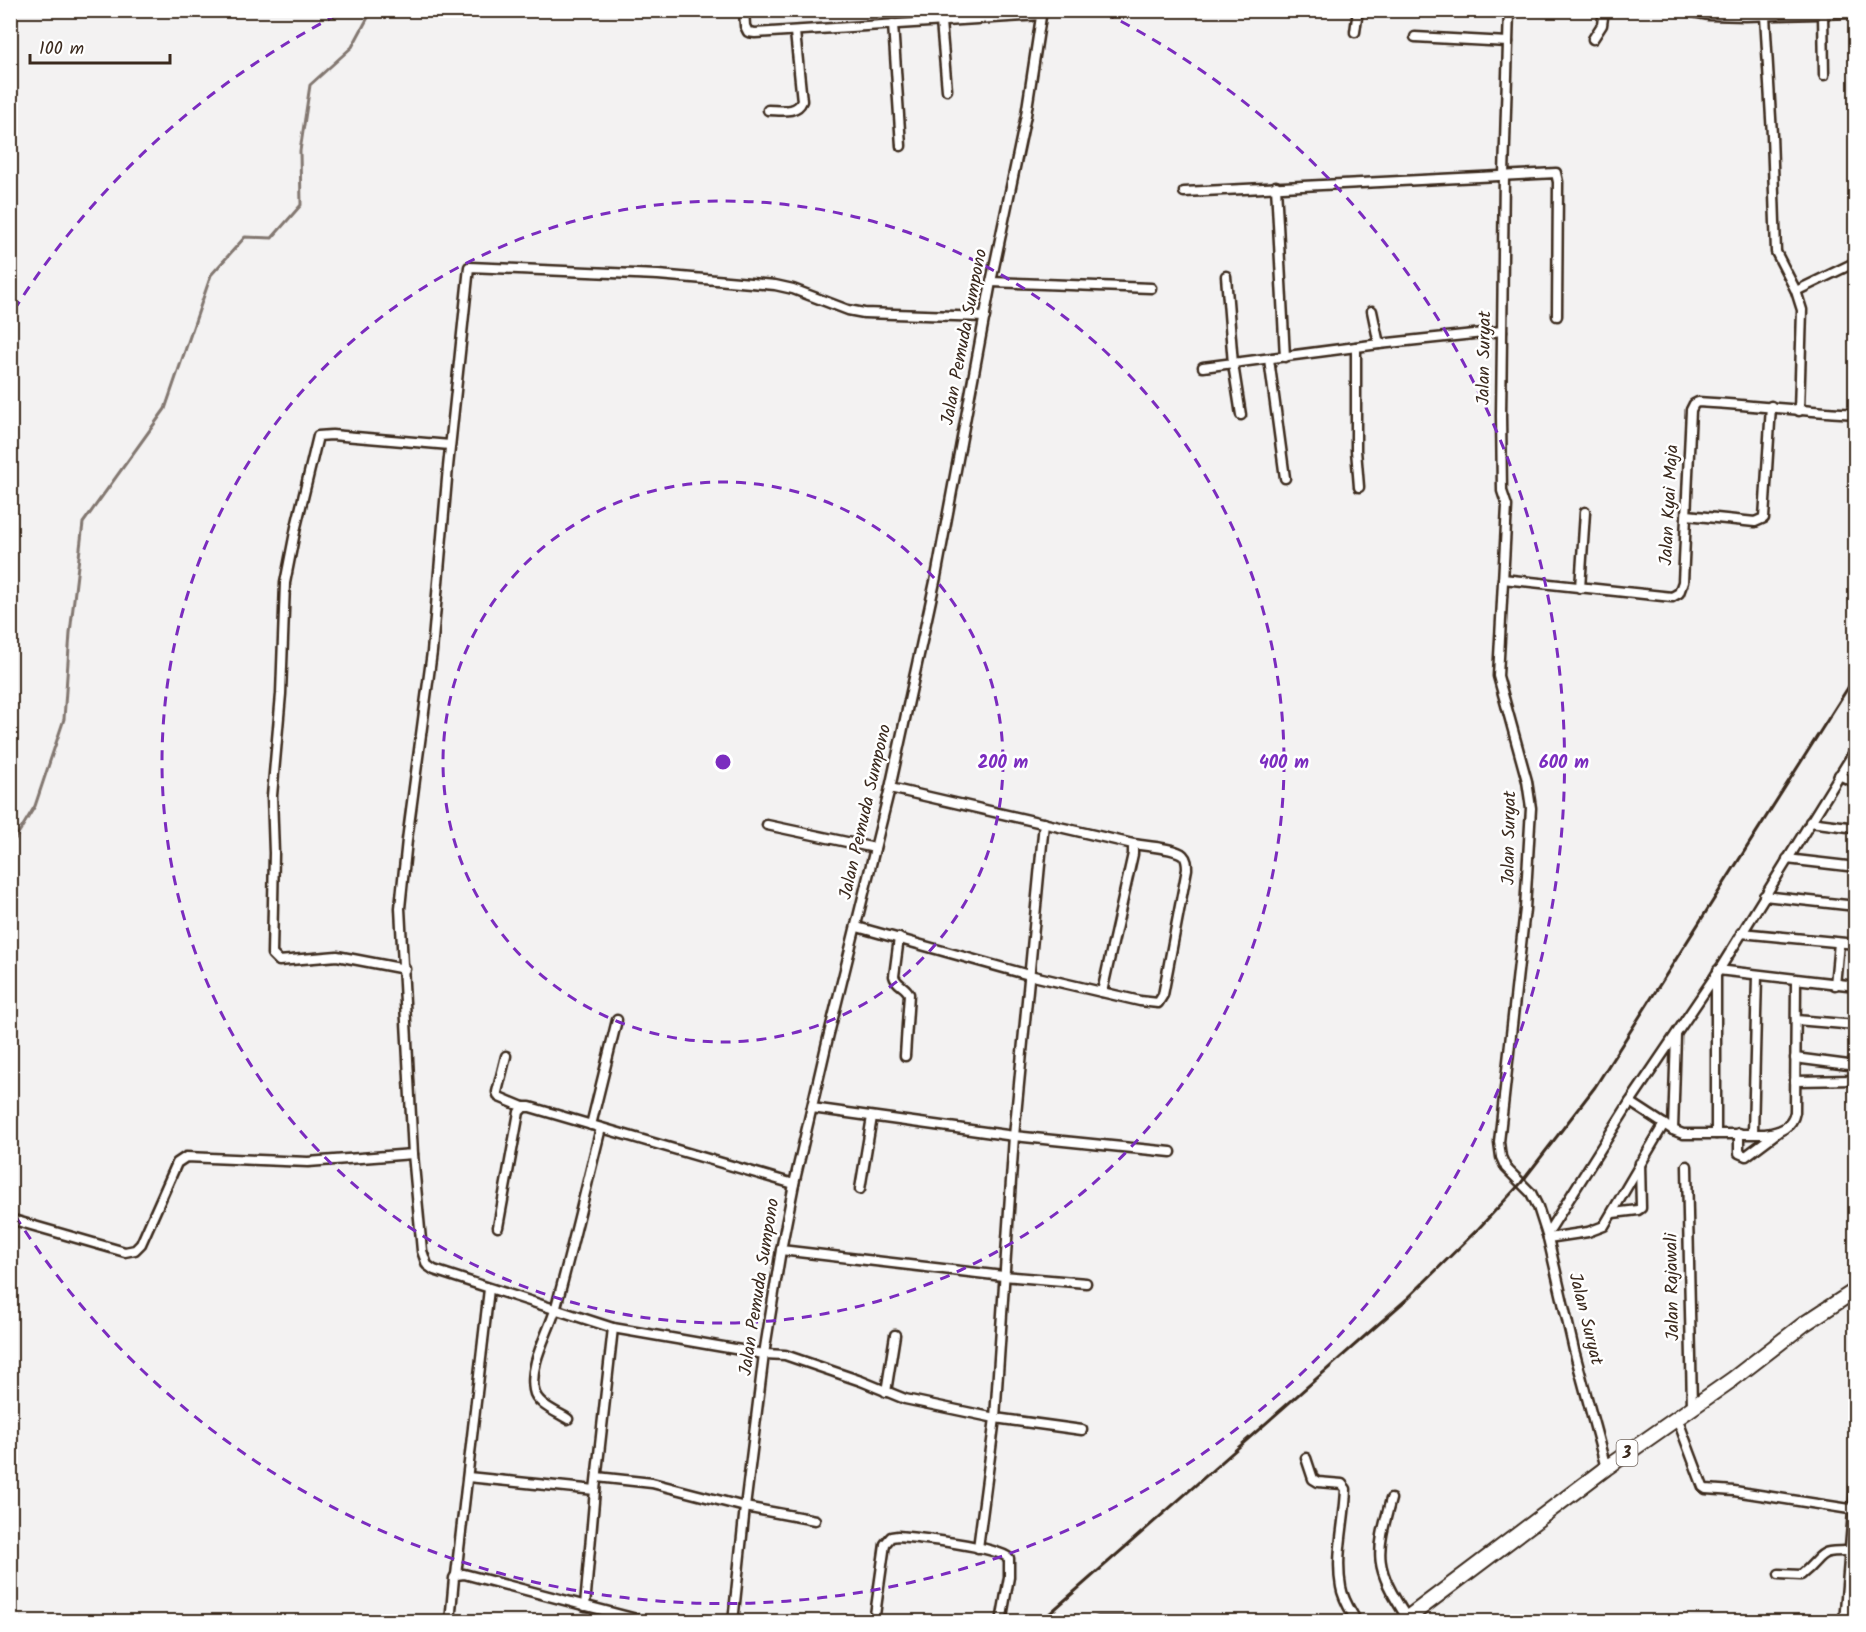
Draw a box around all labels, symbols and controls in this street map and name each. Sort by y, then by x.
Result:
scale bar [30,27,170,65]
text: 100 m [39,35,84,64]
street label: Jalan Pemuda Sumpono [934,246,996,428]
street label: Jalan Suryat [1470,309,1500,406]
street label: Jalan Kyai Maja [1652,444,1688,566]
street label: Jalan Pemuda Sumpono [832,721,900,903]
text: 200 m [978,749,1029,778]
text: 400 m [1259,749,1309,778]
text: 600 m [1539,749,1589,778]
centre of rings [713,752,733,772]
street label: Jalan Suryat [1495,789,1525,886]
street label: Jalan Pemuda Sumpono [732,1196,788,1378]
street label: Jalan Rajawali [1658,1232,1688,1341]
street label: Jalan Suryat [1559,1270,1611,1369]
road number: 3 [1616,1440,1638,1466]

